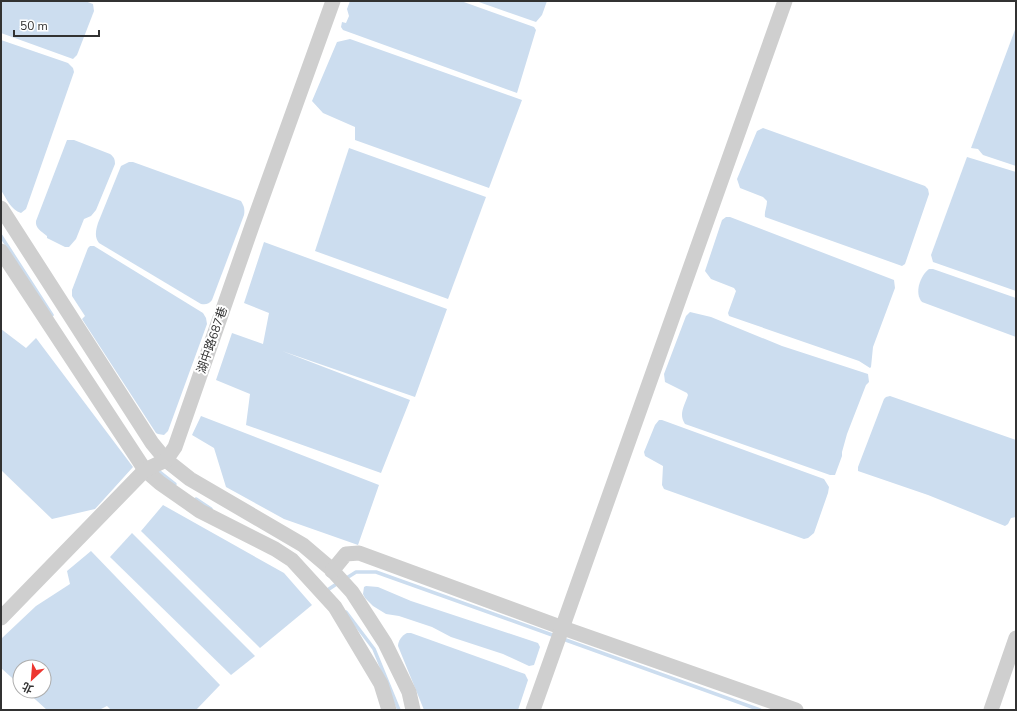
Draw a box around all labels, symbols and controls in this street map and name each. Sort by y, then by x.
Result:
scale bar [14,12,99,38]
text: 50 m [20,18,48,34]
street label: 湖中路687巷 [193,304,231,376]
north arrow [12,659,52,699]
text: 北 [20,678,36,697]

